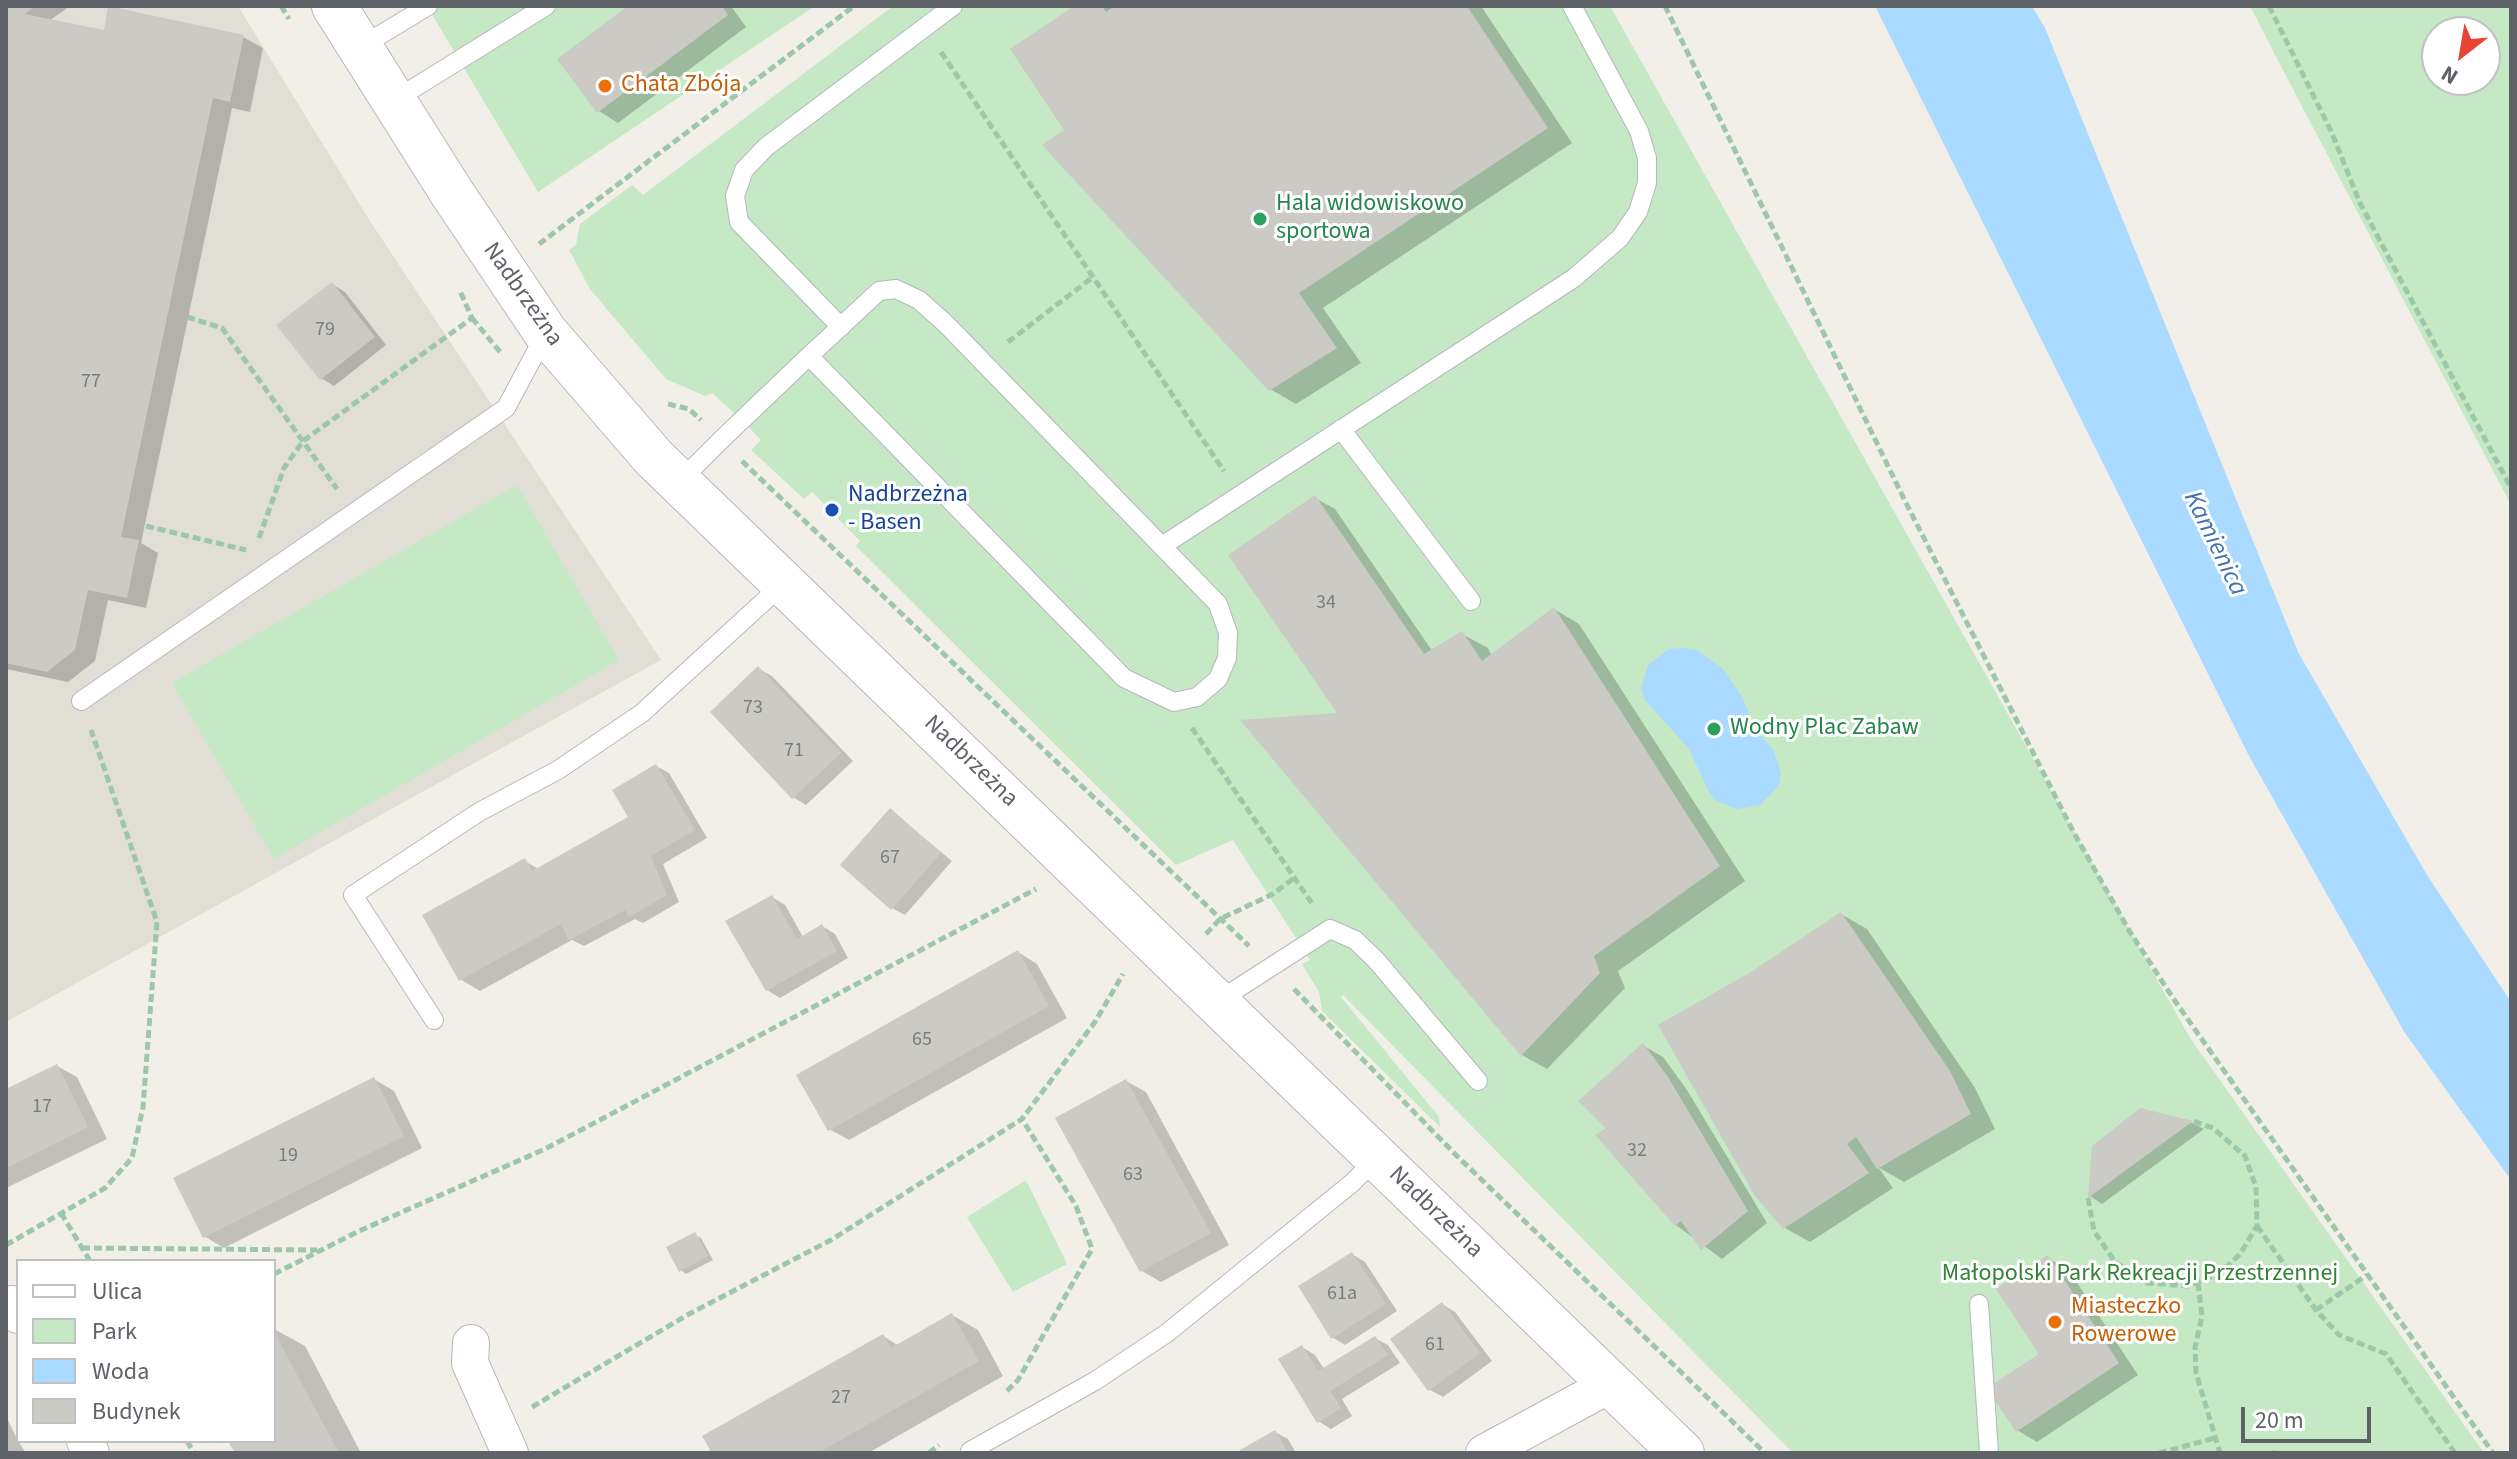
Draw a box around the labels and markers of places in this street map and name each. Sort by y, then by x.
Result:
place label: Chata Zbója [621,72,741,100]
marker: Chata Zbója [596,77,614,95]
place label: Hala widowiskowo sportowa [1276,191,1464,247]
marker: Hala widowiskowo sportowa [1251,210,1269,228]
place label: Nadbrzeżna - Basen [848,482,968,538]
marker: Nadbrzeżna - Basen [823,501,841,519]
place label: Wodny Plac Zabaw [1730,715,1919,743]
marker: Wodny Plac Zabaw [1705,720,1723,738]
place label: Miasteczko Rowerowe [2071,1294,2181,1350]
marker: Miasteczko Rowerowe [2046,1313,2064,1331]

